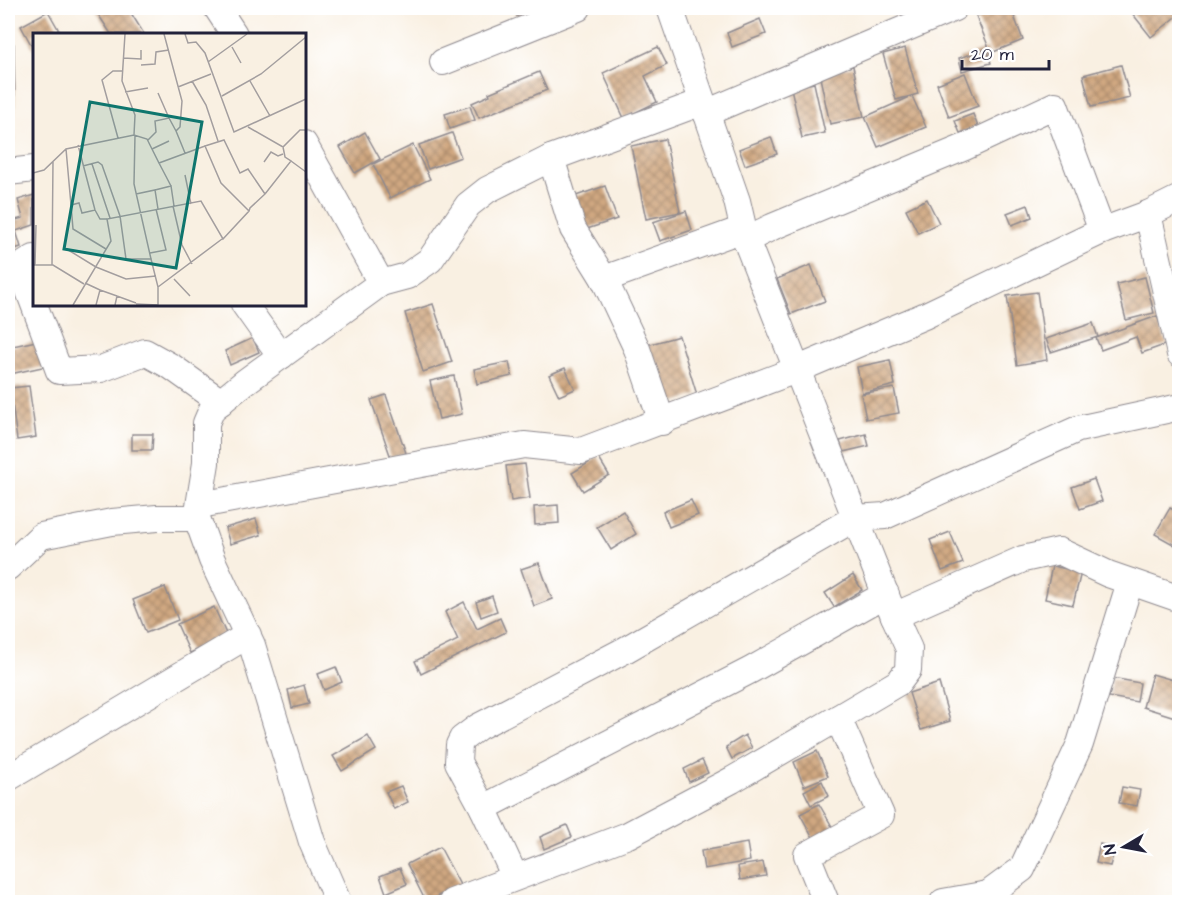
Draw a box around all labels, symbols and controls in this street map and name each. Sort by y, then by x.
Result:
inset map [33,33,306,306]
scale bar [962,33,1049,71]
text: 20 m [971,42,1014,67]
north arrow [1094,817,1154,877]
text: N [1099,843,1122,856]

